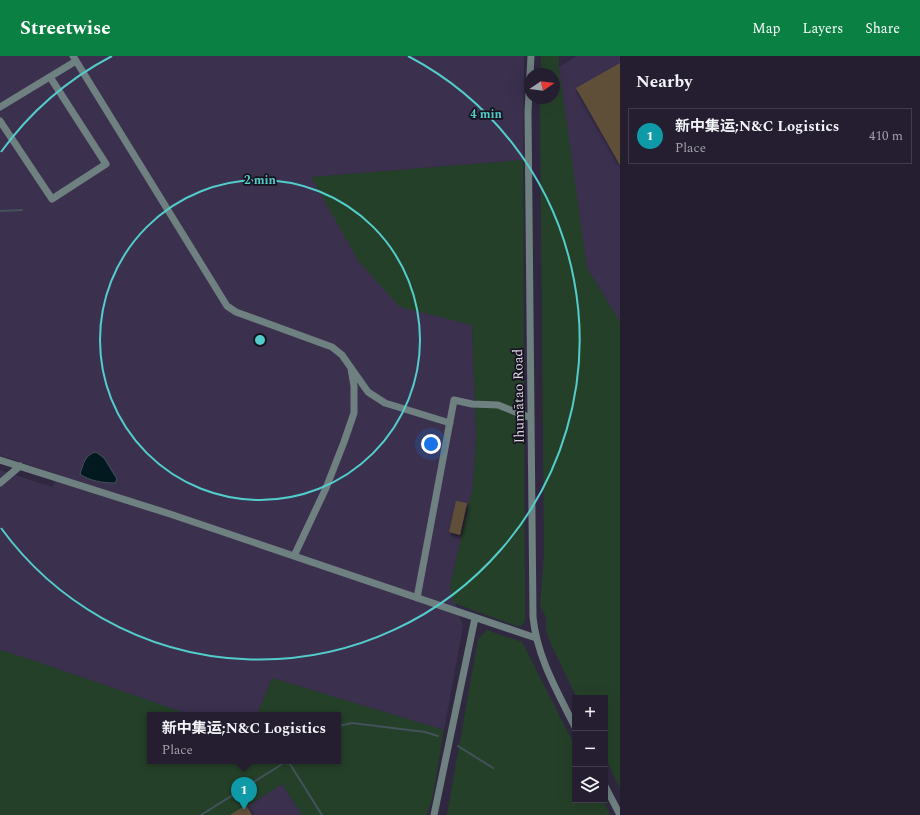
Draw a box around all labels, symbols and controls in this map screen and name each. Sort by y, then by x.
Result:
text: Streetwise [20,14,111,43]
text: Map [752,18,781,39]
text: Layers [803,18,843,39]
text: Share [865,18,900,39]
north arrow [524,68,560,104]
text: Nearby [636,69,692,95]
text: 4 min [470,105,503,124]
text: 新中集运;N&C Logistics [675,115,839,138]
text: 1 [646,126,654,146]
text: 410 m [869,126,903,146]
text: Place [675,138,706,158]
text: 2 min [244,171,277,190]
centre of rings [253,333,267,347]
street label: Ihumātao Road [507,348,530,444]
your location [421,434,441,454]
map controls [572,695,608,803]
button: + [572,695,608,731]
popup [147,712,341,764]
text: 新中集运;N&C Logistics [162,717,326,740]
button: − [572,731,608,767]
text: Place [162,740,193,760]
button: layers [572,767,608,803]
pin: 1 [231,777,257,810]

